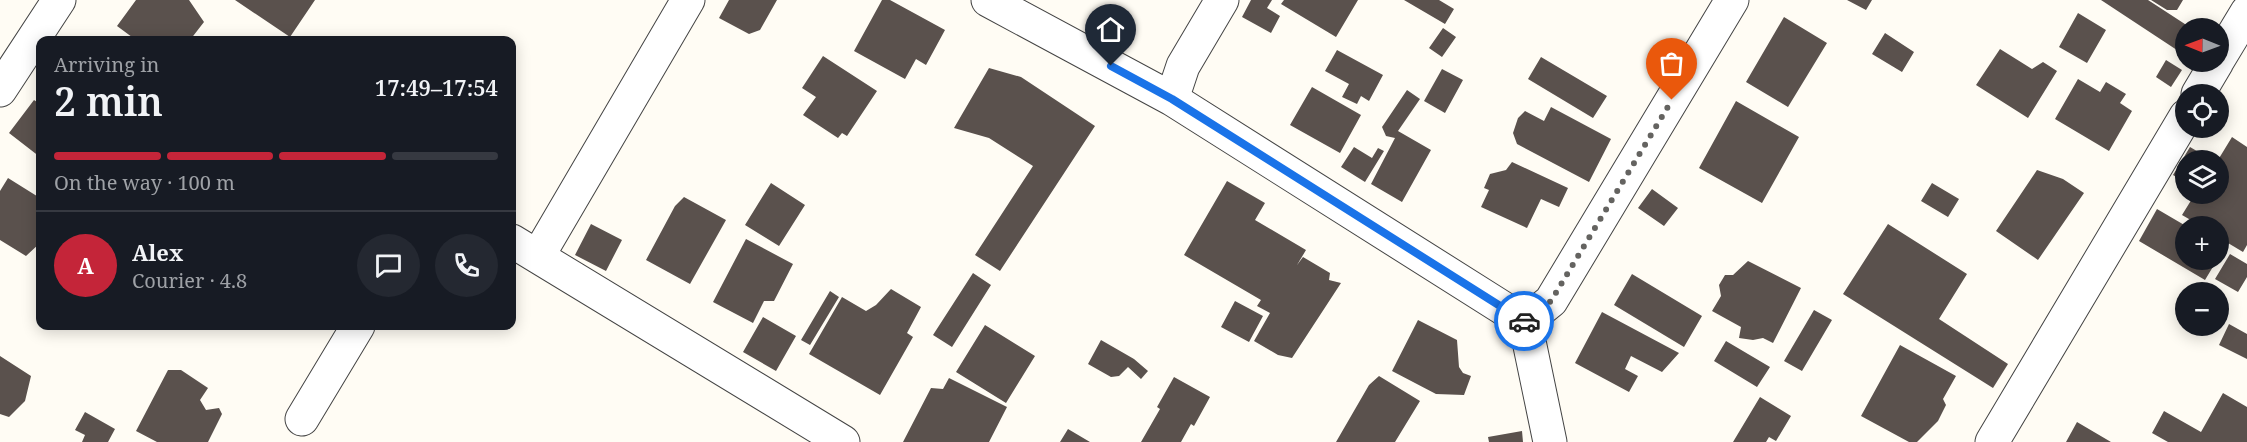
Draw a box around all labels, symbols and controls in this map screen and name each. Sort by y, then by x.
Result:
pin [1085,4,1136,66]
icon: home [1094,13,1127,46]
north arrow [2175,18,2229,72]
map controls [2175,18,2229,336]
pin [1646,38,1697,100]
icon: bag [1655,47,1688,80]
text: Arriving in [54,51,159,78]
text: 17:49–17:54 [375,72,498,102]
text: 2 min [54,74,163,127]
button: locate [2175,84,2229,138]
button: layers [2175,150,2229,204]
text: On the way · 100 m [54,169,235,196]
button: + [2175,216,2229,270]
button: chat [357,234,420,297]
button: phone [435,234,498,297]
text: Alex [132,237,183,267]
text: A [77,250,94,280]
text: Courier · 4.8 [132,267,247,294]
button: − [2175,282,2229,336]
courier [1494,291,1554,351]
icon: car [1508,305,1541,338]

